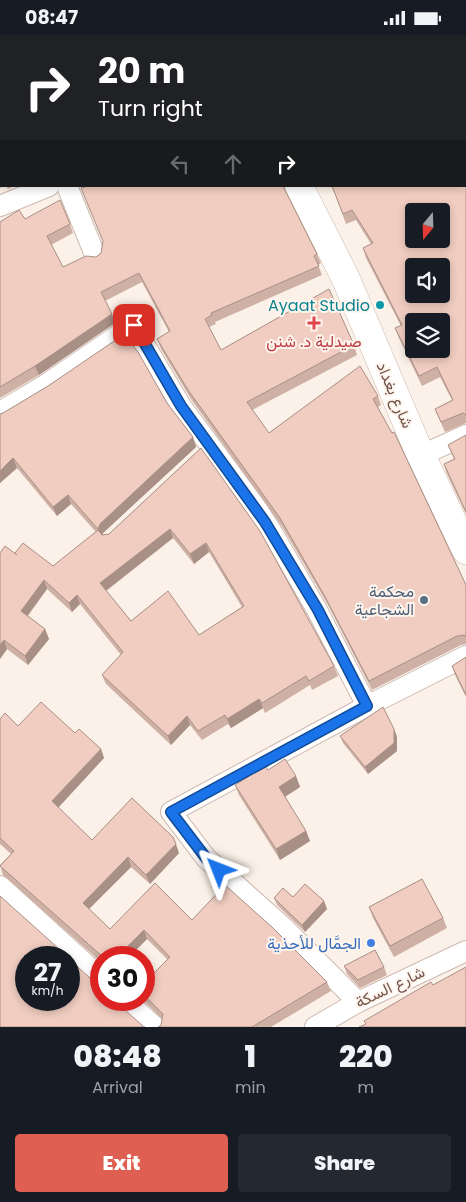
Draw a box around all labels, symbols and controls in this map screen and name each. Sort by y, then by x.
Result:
text: 08:47 [25,4,78,31]
text: 20 m [98,46,185,95]
icon: right [15,55,80,120]
text: Turn right [98,93,203,124]
icon: left [166,150,194,178]
icon: ahead [219,150,247,178]
icon: right [272,150,300,178]
north arrow [405,203,450,247]
map controls [405,203,450,358]
button: sound [405,258,450,303]
place label: Ayaat Studio [268,294,370,317]
marker: Ayaat Studio [374,299,386,311]
pin [113,304,155,346]
icon: arrive [120,311,148,339]
button: layers [405,313,450,358]
marker: صيدلية د. شنن [308,317,320,329]
place label: صيدلية د. شنن [266,330,362,353]
street label: شارع بغداد [371,358,419,432]
place label: محكمة الشجاعية [355,580,414,621]
marker: محكمة الشجاعية [418,594,430,606]
position arrow [192,843,244,895]
place label: الجمَّال للأحذية [267,932,361,955]
marker: الجمَّال للأحذية [365,937,377,949]
speed limit sign: 30 [90,946,155,1011]
text: 27 [34,955,61,990]
street label: شارع السكة [351,960,429,1014]
text: km/h [32,982,63,999]
text: 08:48 [73,1035,162,1078]
text: 1 [245,1035,256,1078]
text: 220 [339,1035,393,1078]
text: Arrival [92,1076,143,1099]
text: min [235,1076,266,1099]
text: m [358,1076,374,1099]
button: Exit [15,1134,228,1192]
button: Share [238,1134,451,1192]

